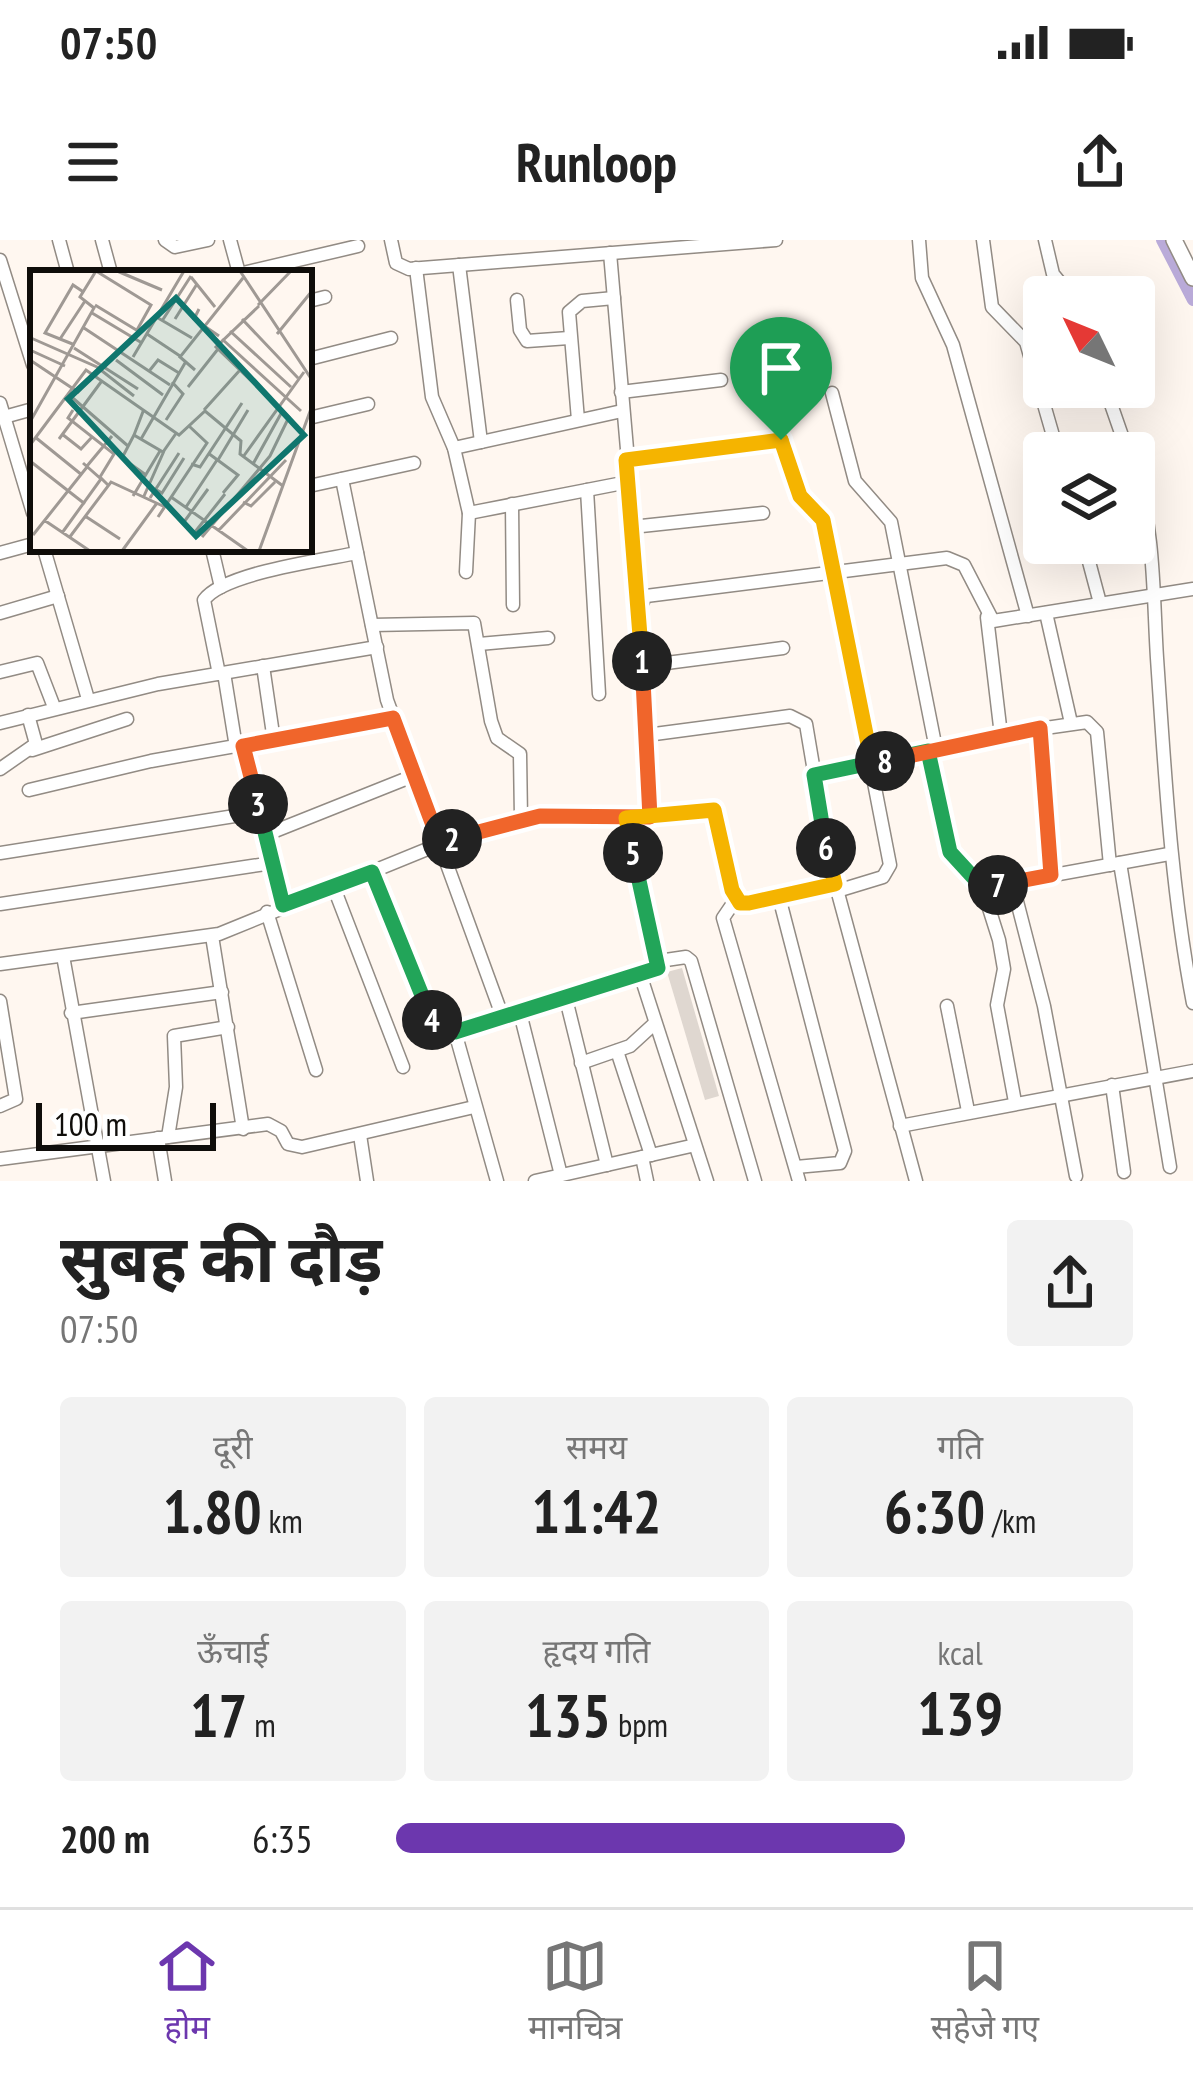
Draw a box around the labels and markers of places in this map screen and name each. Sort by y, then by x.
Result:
pin [730,317,832,440]
pin: 1 [612,631,672,691]
pin: 8 [855,731,915,791]
pin: 3 [228,774,288,834]
pin: 2 [422,809,482,869]
pin: 6 [796,818,856,878]
pin: 5 [603,823,663,883]
pin: 7 [968,855,1028,915]
pin: 4 [402,990,462,1050]

